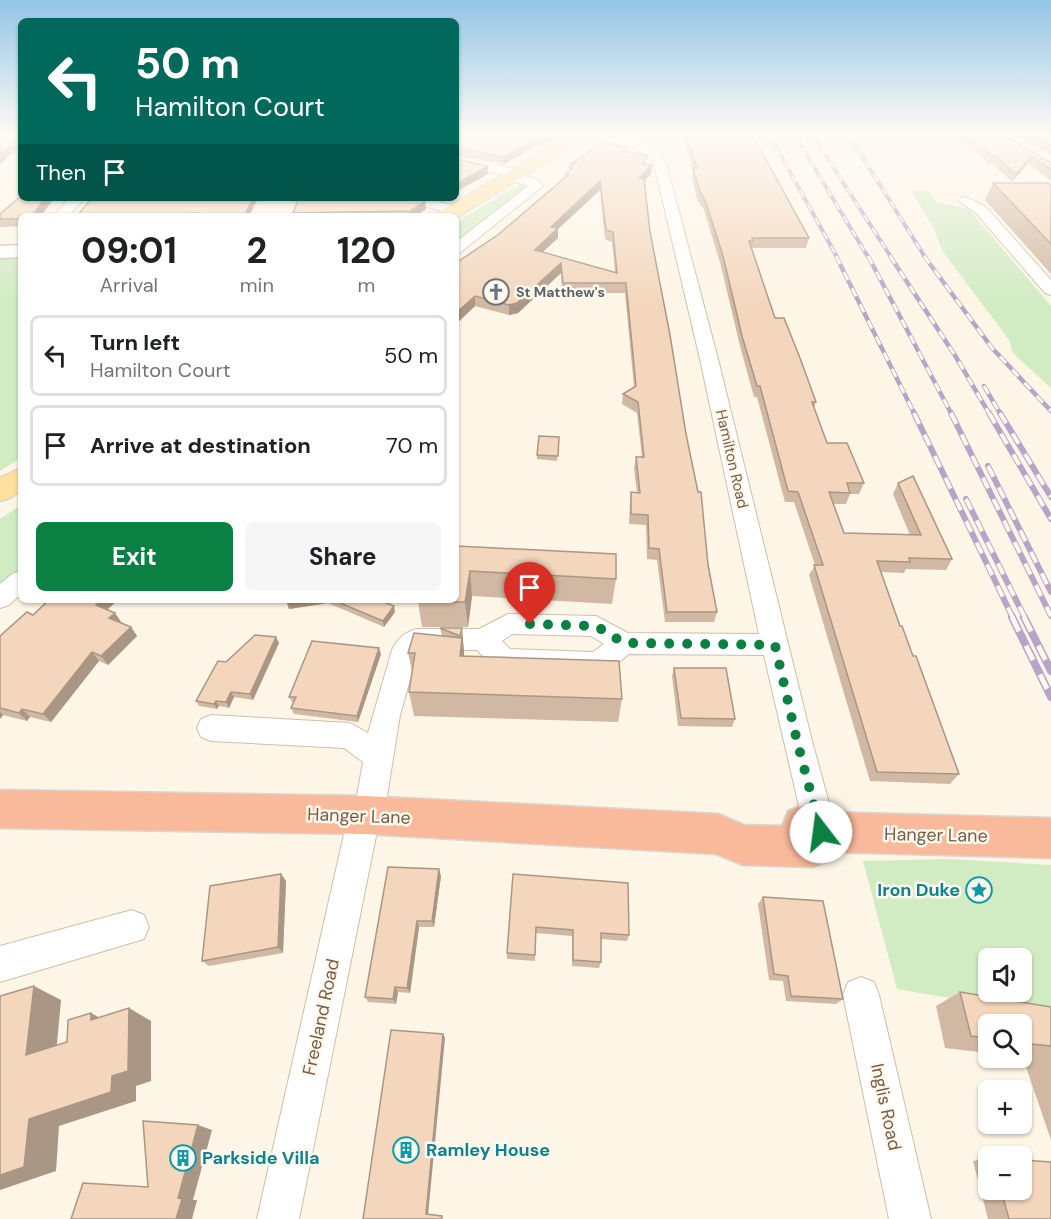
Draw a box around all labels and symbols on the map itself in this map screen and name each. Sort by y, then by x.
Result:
church icon: St Matthew's [481,277,511,307]
place label: St Matthew's [516,283,605,301]
street label: Hamilton Road [711,408,753,510]
pin [504,562,555,624]
position arrow [789,800,853,864]
street label: Hanger Lane [307,802,411,830]
street label: Hanger Lane [884,822,988,848]
place icon: Iron Duke [964,875,994,905]
place label: Iron Duke [877,878,960,902]
street label: Freeland Road [297,957,345,1077]
street label: Inglis Road [865,1061,907,1153]
building icon: Ramley House [391,1135,421,1165]
place label: Ramley House [426,1138,550,1162]
building icon: Parkside Villa [168,1143,198,1173]
place label: Parkside Villa [202,1146,320,1170]

